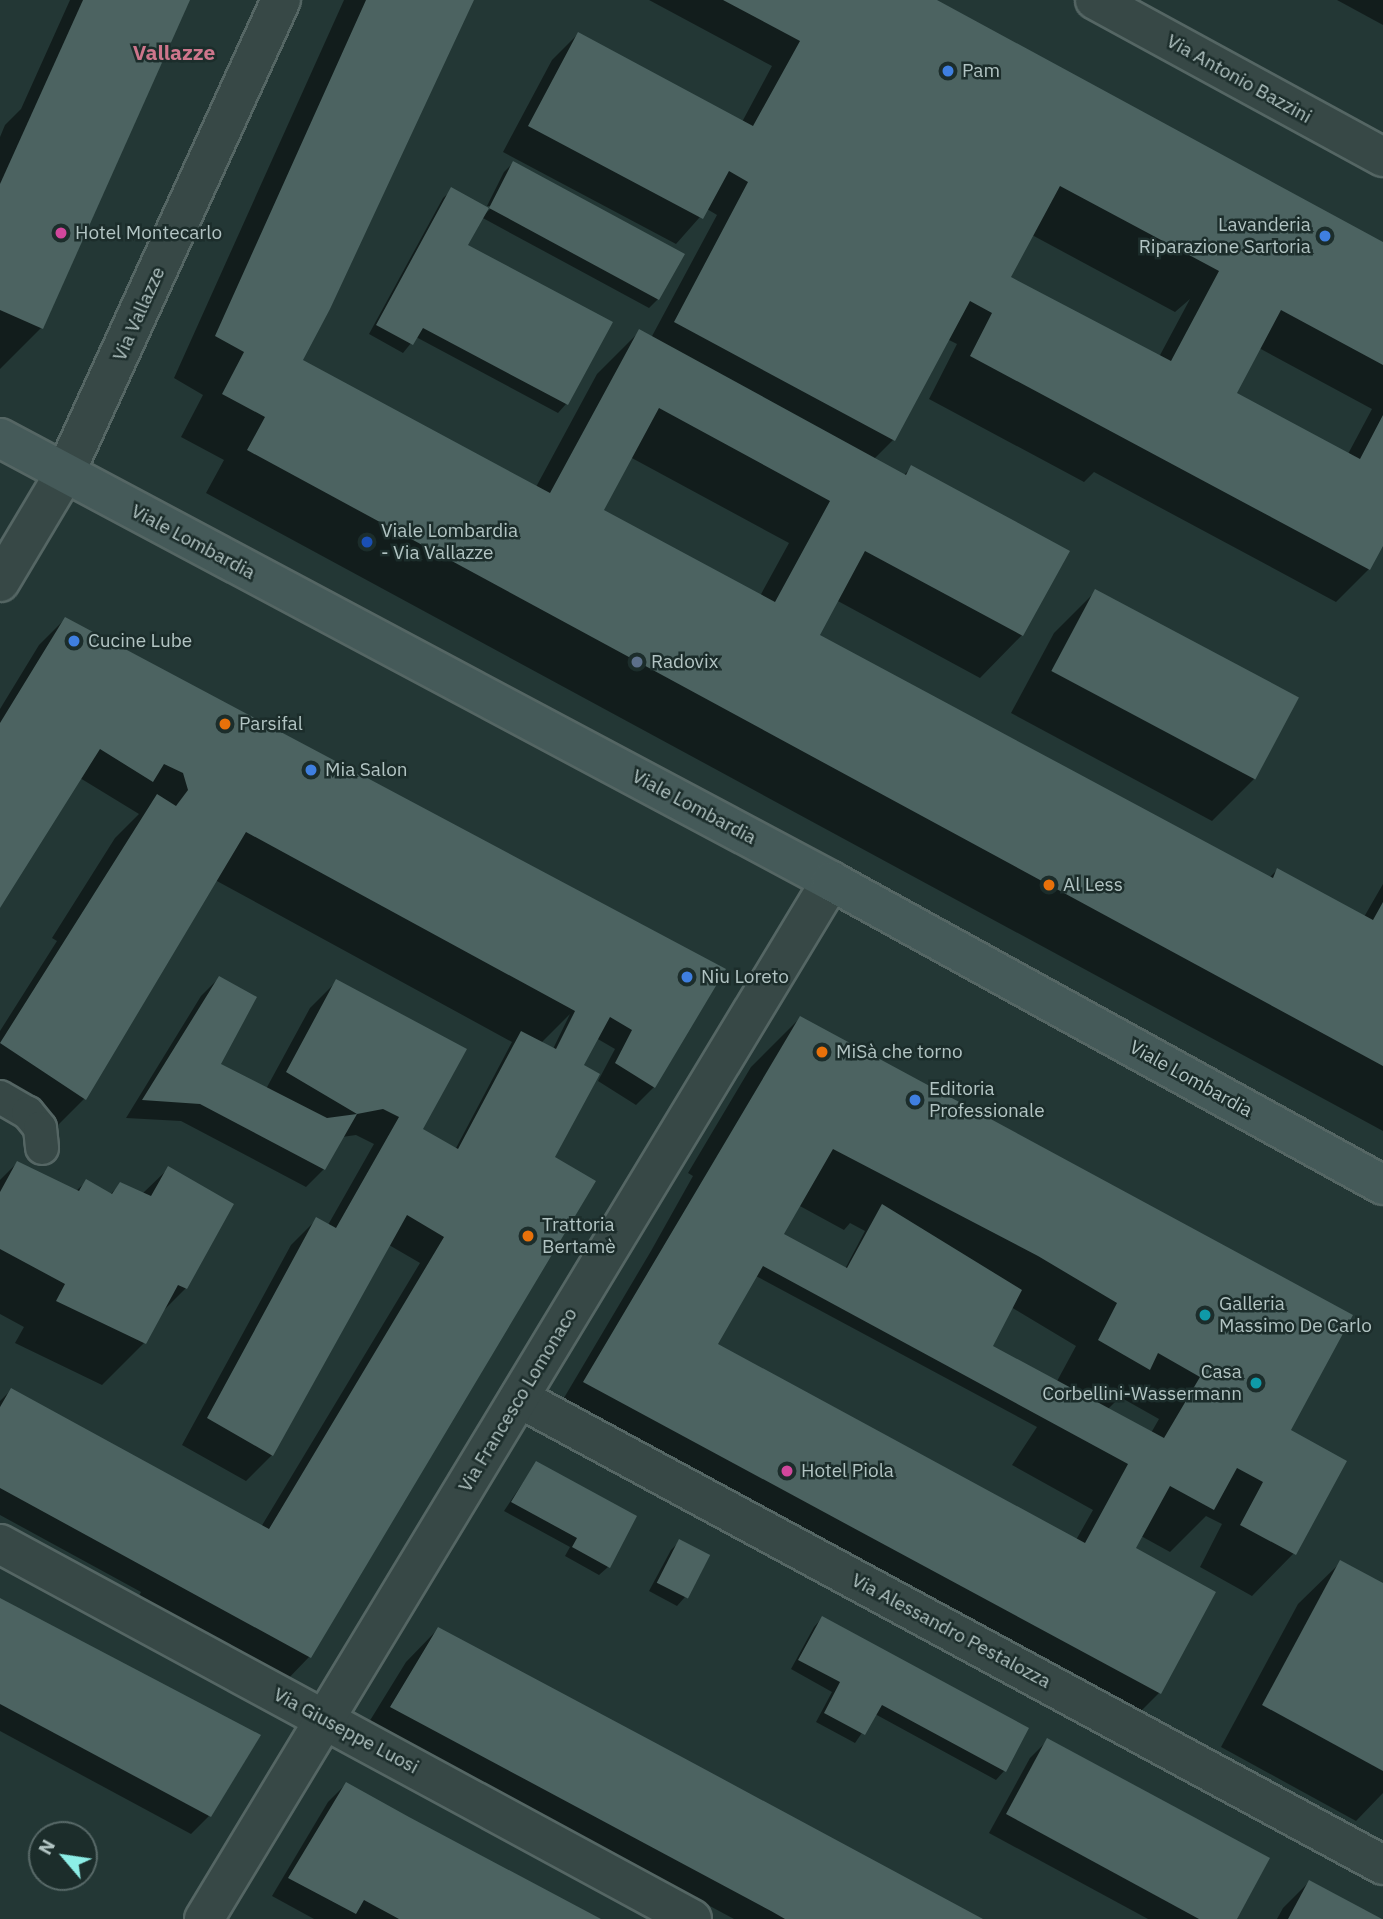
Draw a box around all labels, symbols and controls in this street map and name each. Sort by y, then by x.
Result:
street label: Via Antonio Bazzini [1162,30,1316,128]
district label: Vallazze [133,39,215,65]
place label: Pam [962,60,1000,82]
marker: Pam [940,63,956,79]
place label: Lavanderia Riparazione Sartoria [1139,214,1311,258]
place label: Hotel Montecarlo [75,222,222,244]
marker: Hotel Montecarlo [53,225,69,241]
marker: Lavanderia Riparazione Sartoria [1317,228,1333,244]
street label: Via Vallazze [108,264,170,364]
street label: Viale Lombardia [127,500,259,584]
place label: Viale Lombardia - Via Vallazze [381,520,518,564]
marker: Viale Lombardia - Via Vallazze [359,534,375,550]
place label: Cucine Lube [88,630,192,652]
marker: Cucine Lube [66,633,82,649]
place label: Radovix [651,651,718,673]
marker: Radovix [629,654,645,670]
place label: Parsifal [239,713,303,735]
marker: Parsifal [217,716,233,732]
place label: Mia Salon [325,759,408,781]
marker: Mia Salon [303,762,319,778]
street label: Viale Lombardia [628,765,760,849]
place label: Al Less [1063,874,1123,896]
marker: Al Less [1041,877,1057,893]
place label: Niu Loreto [701,966,789,988]
marker: Niu Loreto [679,969,695,985]
street label: Viale Lombardia [1126,1036,1256,1122]
place label: MiSà che torno [836,1041,963,1063]
marker: MiSà che torno [814,1044,830,1060]
place label: Editoria Professionale [929,1078,1045,1122]
marker: Editoria Professionale [907,1092,923,1108]
place label: Trattoria Bertamè [542,1214,616,1258]
marker: Trattoria Bertamè [520,1228,536,1244]
place label: Galleria Massimo De Carlo [1219,1293,1372,1337]
street label: Via Francesco Lomonaco [454,1304,582,1496]
marker: Galleria Massimo De Carlo [1197,1307,1213,1323]
place label: Casa Corbellini-Wassermann [1042,1361,1242,1405]
marker: Casa Corbellini-Wassermann [1248,1375,1264,1391]
place label: Hotel Piola [801,1460,894,1482]
marker: Hotel Piola [779,1463,795,1479]
street label: Via Alessandro Pestalozza [848,1569,1054,1693]
street label: Via Giuseppe Luosi [270,1683,422,1779]
north arrow [28,1821,98,1891]
text: N [33,1835,60,1859]

